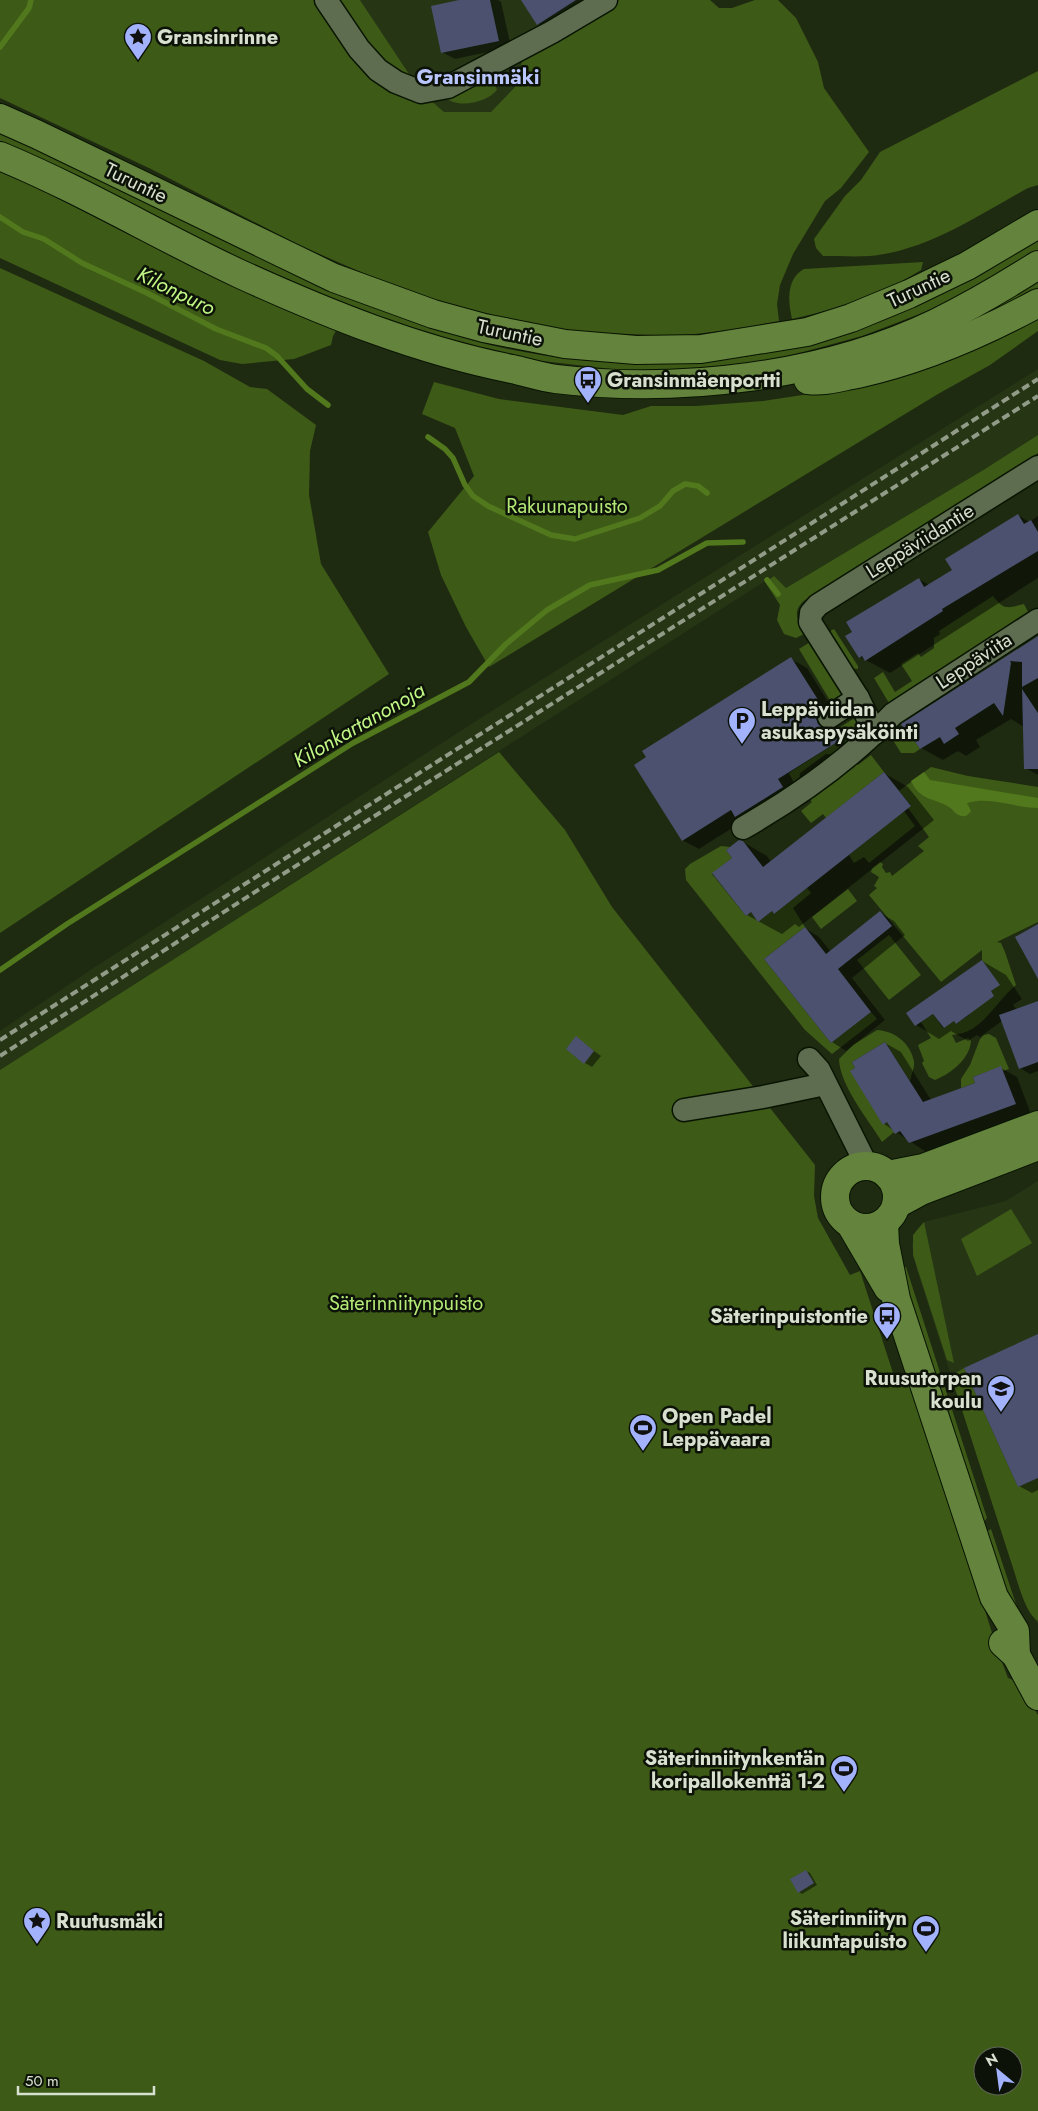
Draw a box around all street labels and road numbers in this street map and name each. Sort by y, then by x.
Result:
street label: Turuntie [100,155,172,211]
street label: Turuntie [883,261,955,315]
street label: Turuntie [475,312,545,354]
street label: Leppäviidantie [860,496,980,586]
street label: Leppäviita [930,626,1018,696]

